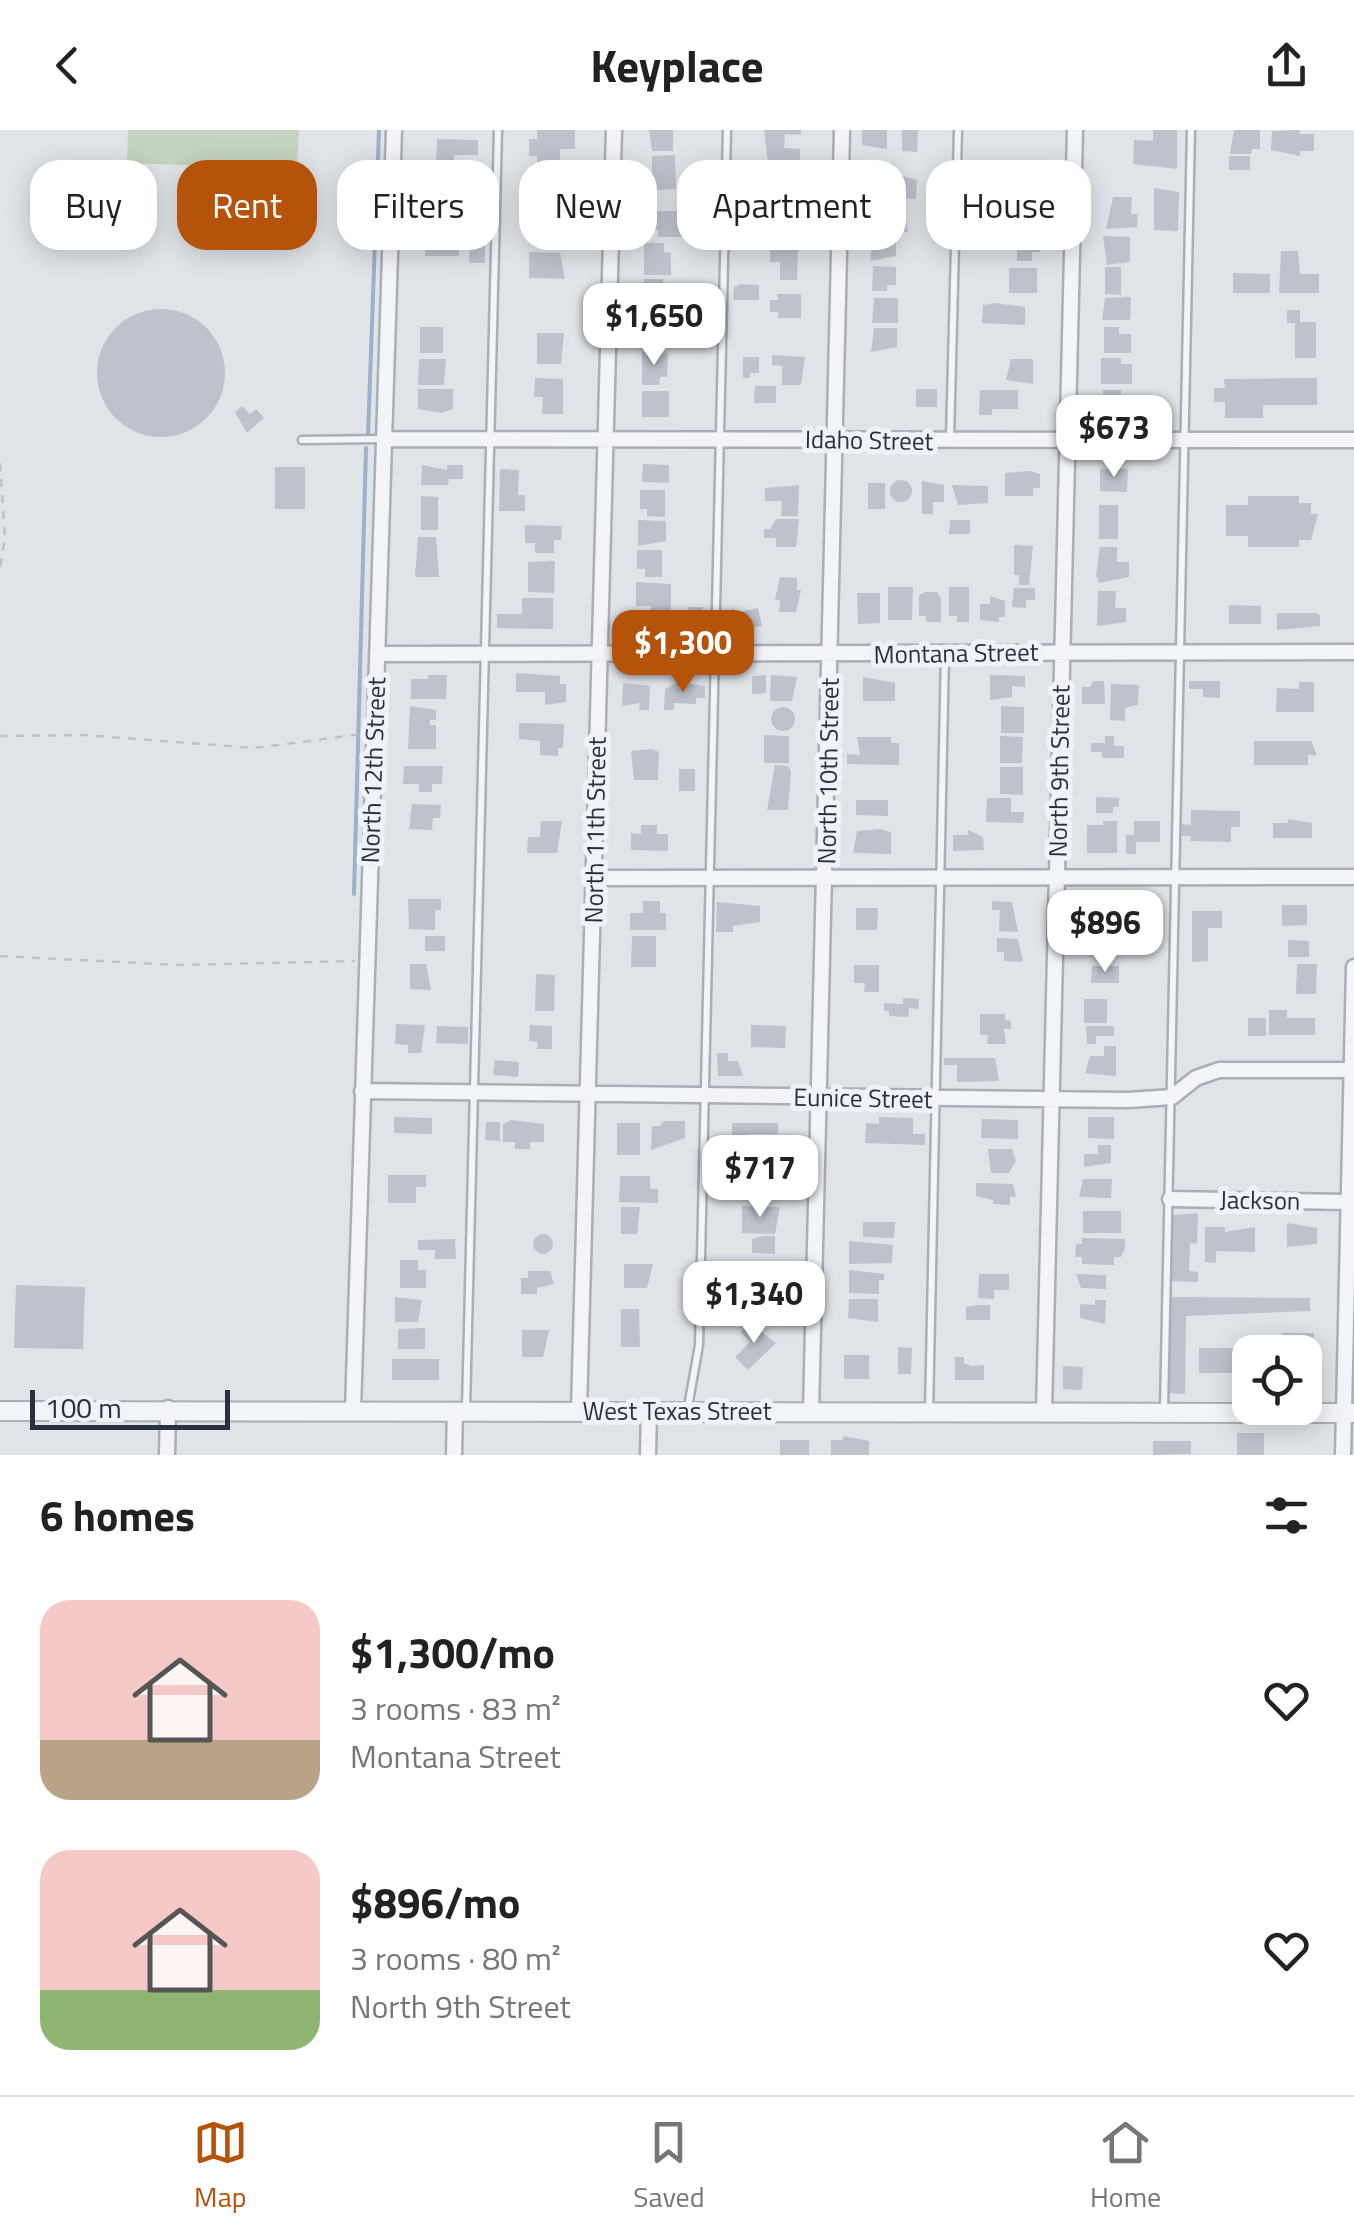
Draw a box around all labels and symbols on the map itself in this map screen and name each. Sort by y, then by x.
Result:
pin: $1,650 [573,283,735,368]
pin: $673 [1055,395,1173,480]
street label: Idaho Street [804,420,934,460]
pin: $1,300 [602,610,764,695]
street label: Montana Street [873,633,1039,673]
street label: North 12th Street [351,676,395,864]
street label: North 10th Street [807,677,849,865]
street label: North 9th Street [1038,684,1080,858]
street label: North 11th Street [574,736,616,924]
pin: $896 [1046,890,1164,975]
street label: Eunice Street [793,1078,933,1118]
pin: $717 [701,1135,819,1220]
street label: Jackson [1219,1180,1301,1220]
pin: $1,340 [673,1261,835,1346]
scale bar [30,1385,230,1430]
street label: West Texas Street [583,1392,772,1430]

